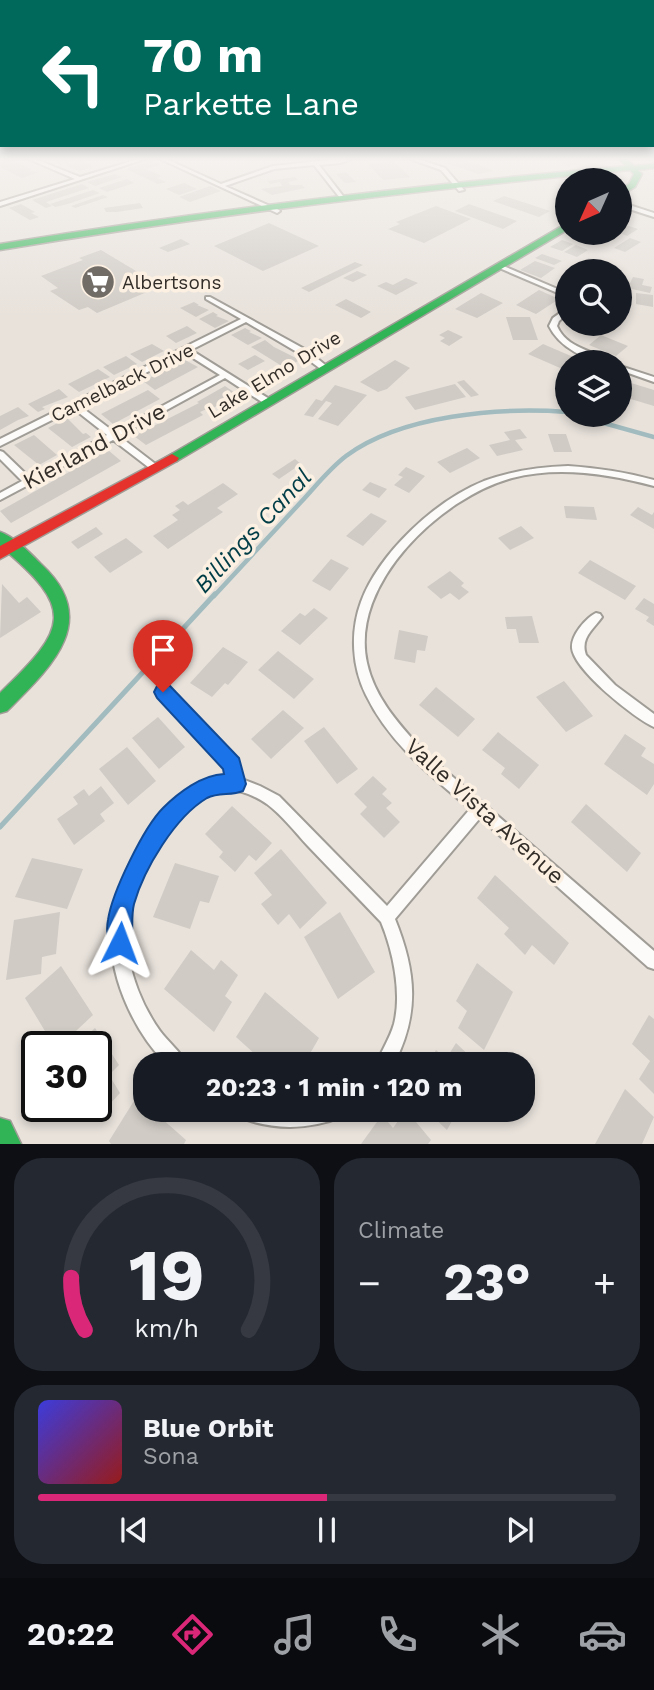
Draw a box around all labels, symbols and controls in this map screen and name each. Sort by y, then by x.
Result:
text: 70 m [143,26,263,84]
icon: left [28,28,119,119]
text: Parkette Lane [143,85,359,123]
north arrow [555,168,632,245]
map controls [555,168,632,427]
button: search [555,259,632,336]
supermarket icon: Albertsons [79,263,117,301]
place label: Albertsons [122,271,222,294]
street label: Lake Elmo Drive [204,326,345,423]
street label: Camelback Drive [47,338,197,427]
button: layers [555,350,632,427]
street label: Kierland Drive [18,398,170,495]
water label: Billings Canal [189,463,317,599]
pin [133,620,193,692]
icon: arrive [144,631,182,669]
street label: Valle Vista Avenue [400,733,570,890]
position arrow [83,906,157,980]
speed limit sign: 30 [21,1031,112,1122]
text: 20:23 · 1 min · 120 m [206,1072,462,1102]
text: Climate [358,1217,444,1244]
text: 19 [129,1233,205,1319]
text: 23° [443,1252,531,1313]
text: − [358,1261,381,1305]
text: + [593,1261,616,1305]
text: km/h [135,1314,199,1343]
text: Blue Orbit [143,1413,273,1443]
text: Sona [143,1443,199,1470]
icon: previous [115,1511,153,1549]
icon: pause [308,1511,346,1549]
icon: next [501,1511,539,1549]
icon: directions [168,1610,217,1659]
icon: music [270,1610,319,1659]
icon: phone [373,1610,422,1659]
icon: climate [476,1610,525,1659]
icon: car [578,1610,627,1659]
text: 20:22 [27,1615,114,1653]

